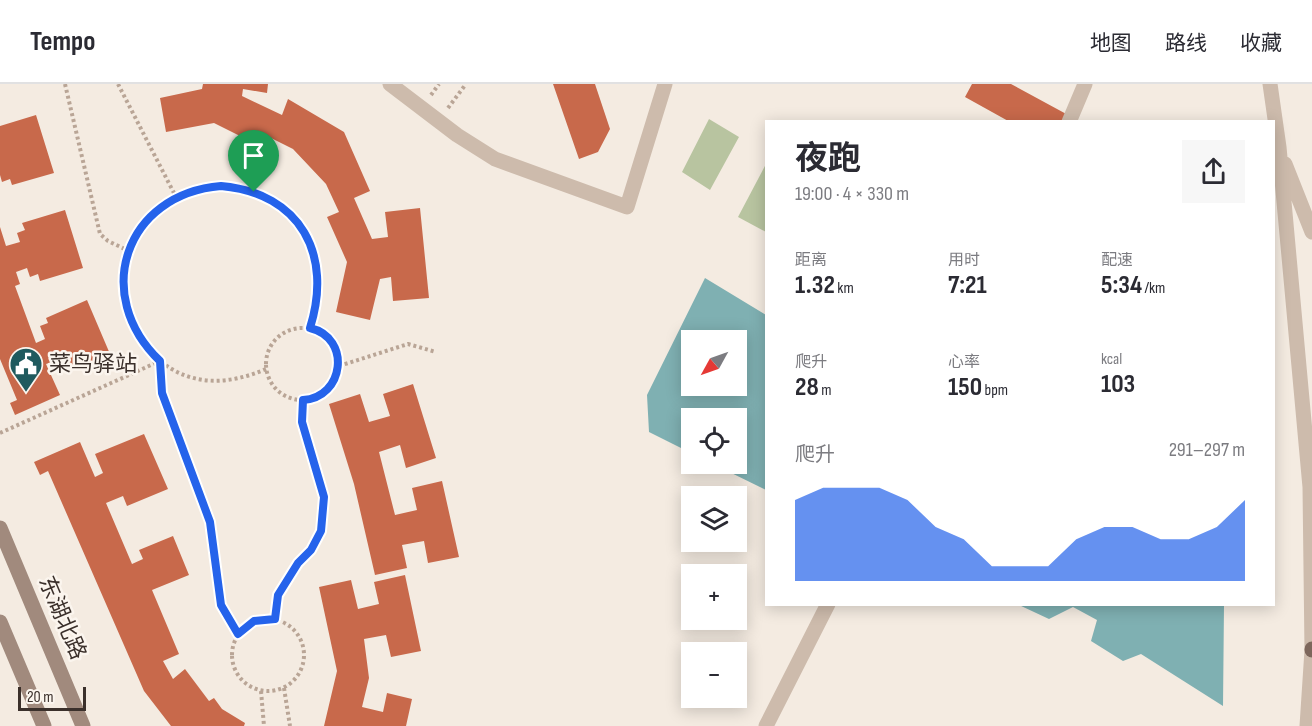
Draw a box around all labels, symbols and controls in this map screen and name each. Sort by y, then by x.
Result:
text: Tempo [30,25,95,58]
text: 地图 [1090,31,1132,56]
text: 路线 [1165,31,1207,56]
text: 收藏 [1240,31,1282,56]
pin [228,130,279,192]
icon: arrive [237,139,270,172]
text: 夜跑 [795,139,861,179]
button: share [1182,140,1245,203]
text: 19:00 · 4 × 330 m [795,182,909,206]
text: 距离 [795,251,827,270]
text: 用时 [948,251,980,270]
text: 配速 [1101,251,1133,270]
text: 1.32 [795,270,835,301]
text: 7:21 [948,270,987,301]
text: 5:34 [1101,270,1142,301]
text: km [835,279,854,298]
text: /km [1142,279,1165,298]
north arrow [681,330,747,396]
map controls [681,330,747,708]
public building icon: 菜鸟驿站 [8,346,44,393]
text: kcal [1101,350,1122,369]
place label: 菜鸟驿站 [49,351,137,378]
text: 爬升 [795,353,827,372]
text: 心率 [948,353,980,372]
text: 103 [1101,369,1135,400]
text: 28 [795,372,819,403]
text: 150 [948,372,982,403]
text: m [819,381,832,400]
text: bpm [982,381,1008,400]
button: locate [681,408,747,474]
text: 291–297 m [1169,438,1245,462]
text: 爬升 [795,443,835,467]
button: layers [681,486,747,552]
button: + [681,564,747,630]
street label: 东湖北路 [32,572,92,664]
button: − [681,642,747,708]
scale bar [18,684,86,712]
text: 20 m [27,688,54,707]

